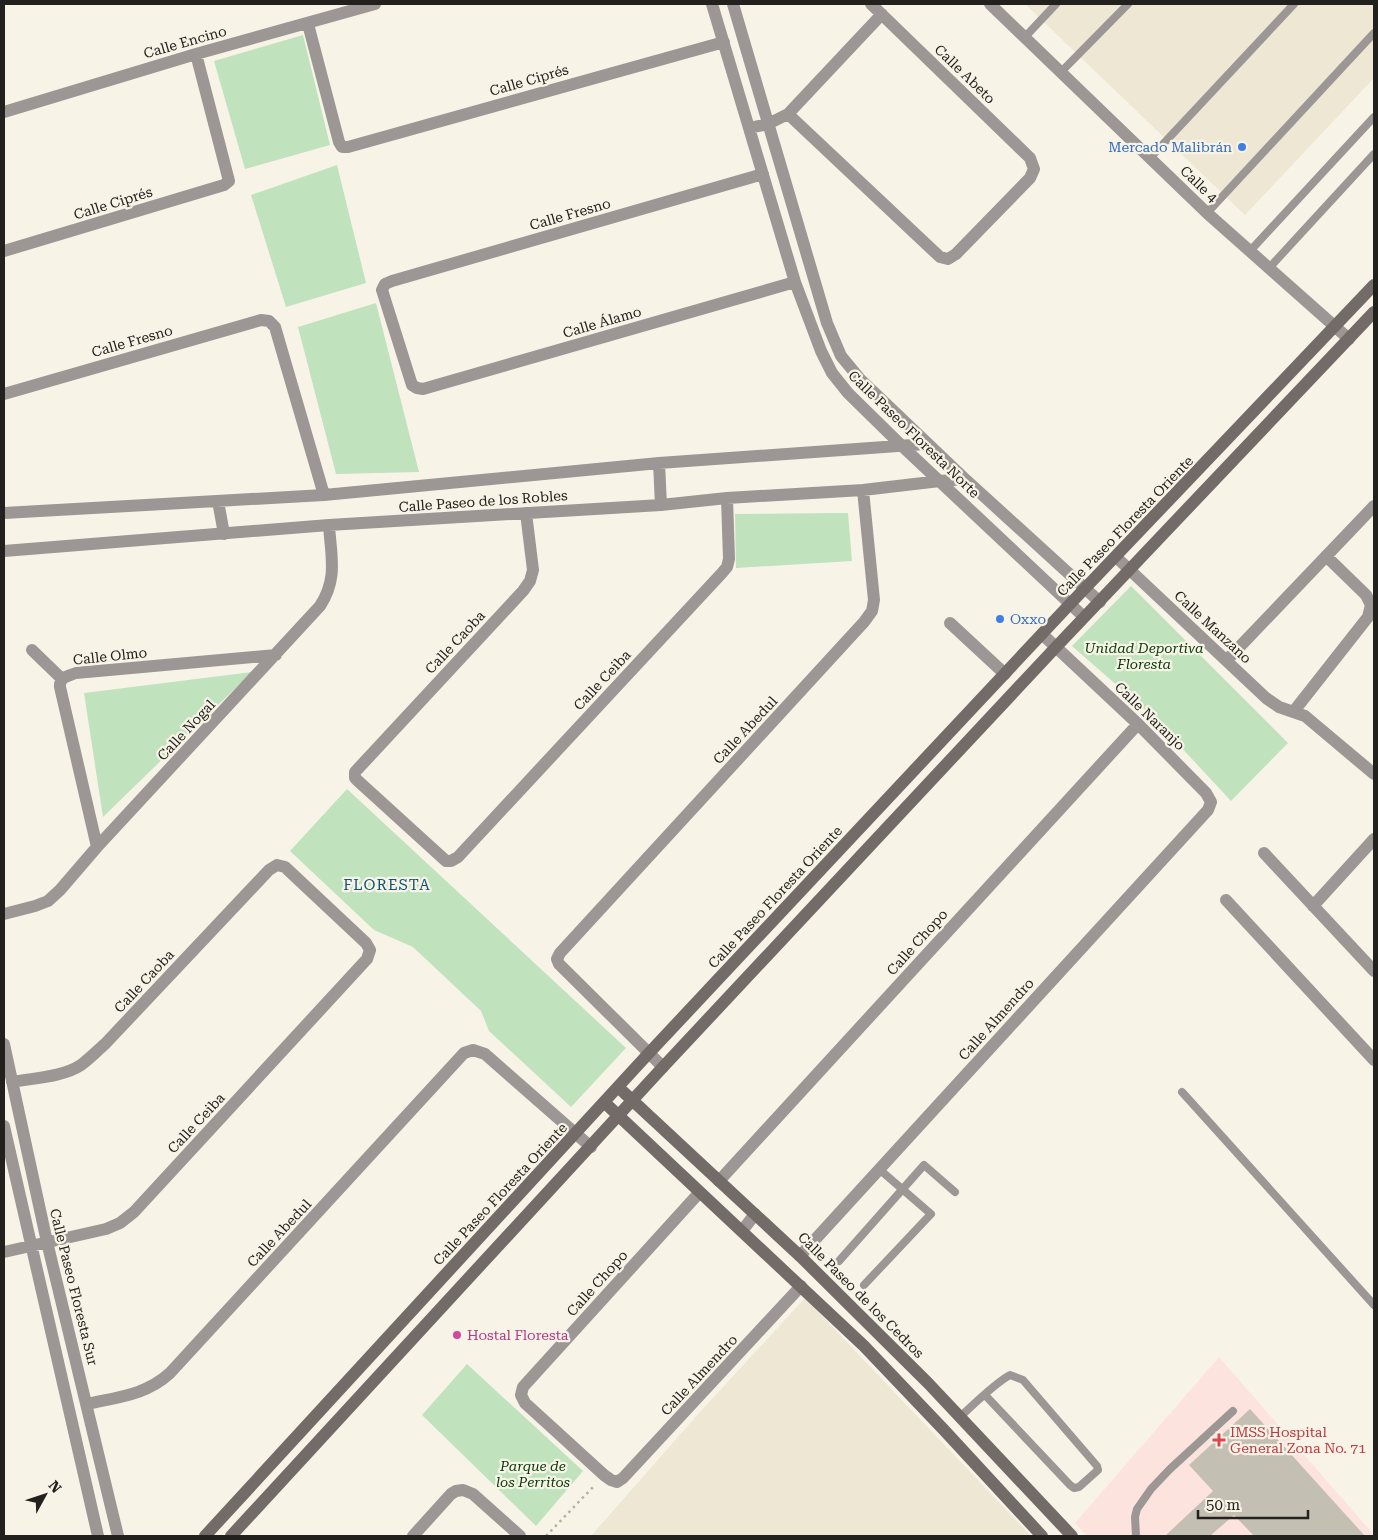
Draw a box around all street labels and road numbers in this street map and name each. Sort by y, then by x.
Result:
street label: Calle Encino [142,23,228,61]
street label: Calle Abeto [931,41,999,107]
street label: Calle Ciprés [488,61,571,99]
street label: Calle 4 [1177,162,1221,206]
street label: Calle Ciprés [72,183,155,223]
street label: Calle Fresno [528,195,612,233]
street label: Calle Álamo [561,303,643,341]
street label: Calle Fresno [90,322,174,360]
street label: Calle Paseo Floresta Norte [845,367,983,501]
street label: Calle Paseo Floresta Oriente [1054,452,1196,599]
street label: Calle Paseo de los Robles [398,487,568,515]
street label: Calle Manzano [1171,587,1255,667]
street label: Calle Caoba [422,607,488,677]
street label: Calle Olmo [72,644,148,668]
street label: Calle Ceiba [570,646,634,713]
street label: Calle Naranjo [1112,679,1188,753]
street label: Calle Abedul [710,692,781,767]
street label: Calle Nogal [154,696,218,764]
street label: Calle Paseo Floresta Oriente [705,822,845,971]
street label: Calle Chopo [883,906,951,978]
street label: Calle Caoba [111,946,177,1016]
street label: Calle Almendro [955,975,1037,1063]
street label: Calle Ceiba [164,1089,228,1156]
street label: Calle Paseo Floresta Oriente [430,1119,570,1268]
street label: Calle Abedul [244,1195,315,1270]
street label: Calle Paseo Floresta Sur [47,1207,101,1367]
street label: Calle Paseo de los Cedros [795,1229,927,1361]
street label: Calle Chopo [563,1247,631,1319]
street label: Calle Almendro [658,1331,740,1419]

